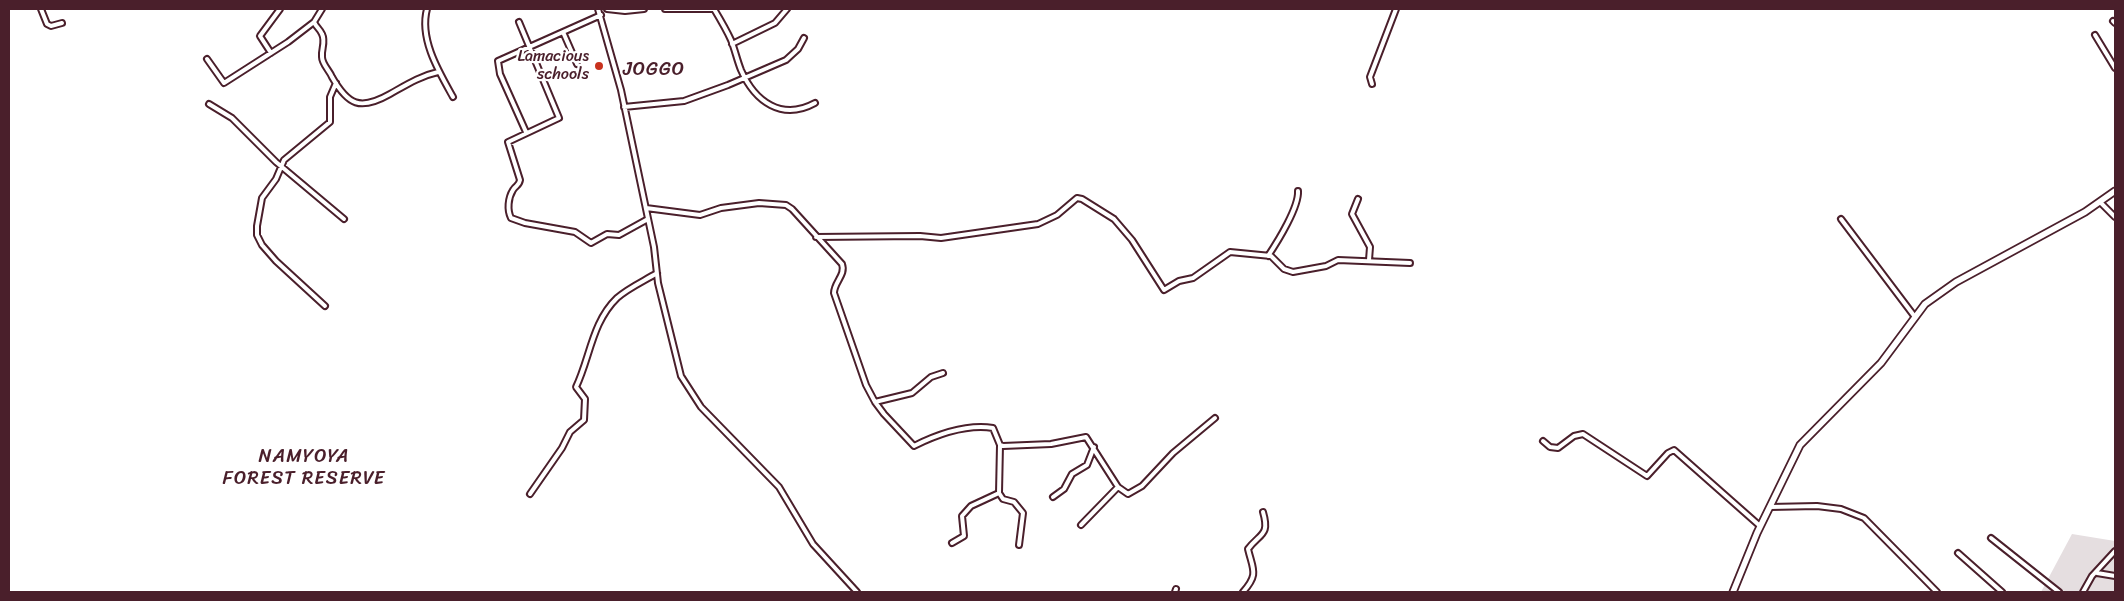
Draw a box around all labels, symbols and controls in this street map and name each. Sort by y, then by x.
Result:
place label: Lamacious schools [518,47,589,85]
district label: JOGGO [622,59,686,81]
marker: Lamacious schools [593,60,605,72]
district label: NAMYOYA FOREST RESERVE [221,446,387,490]

